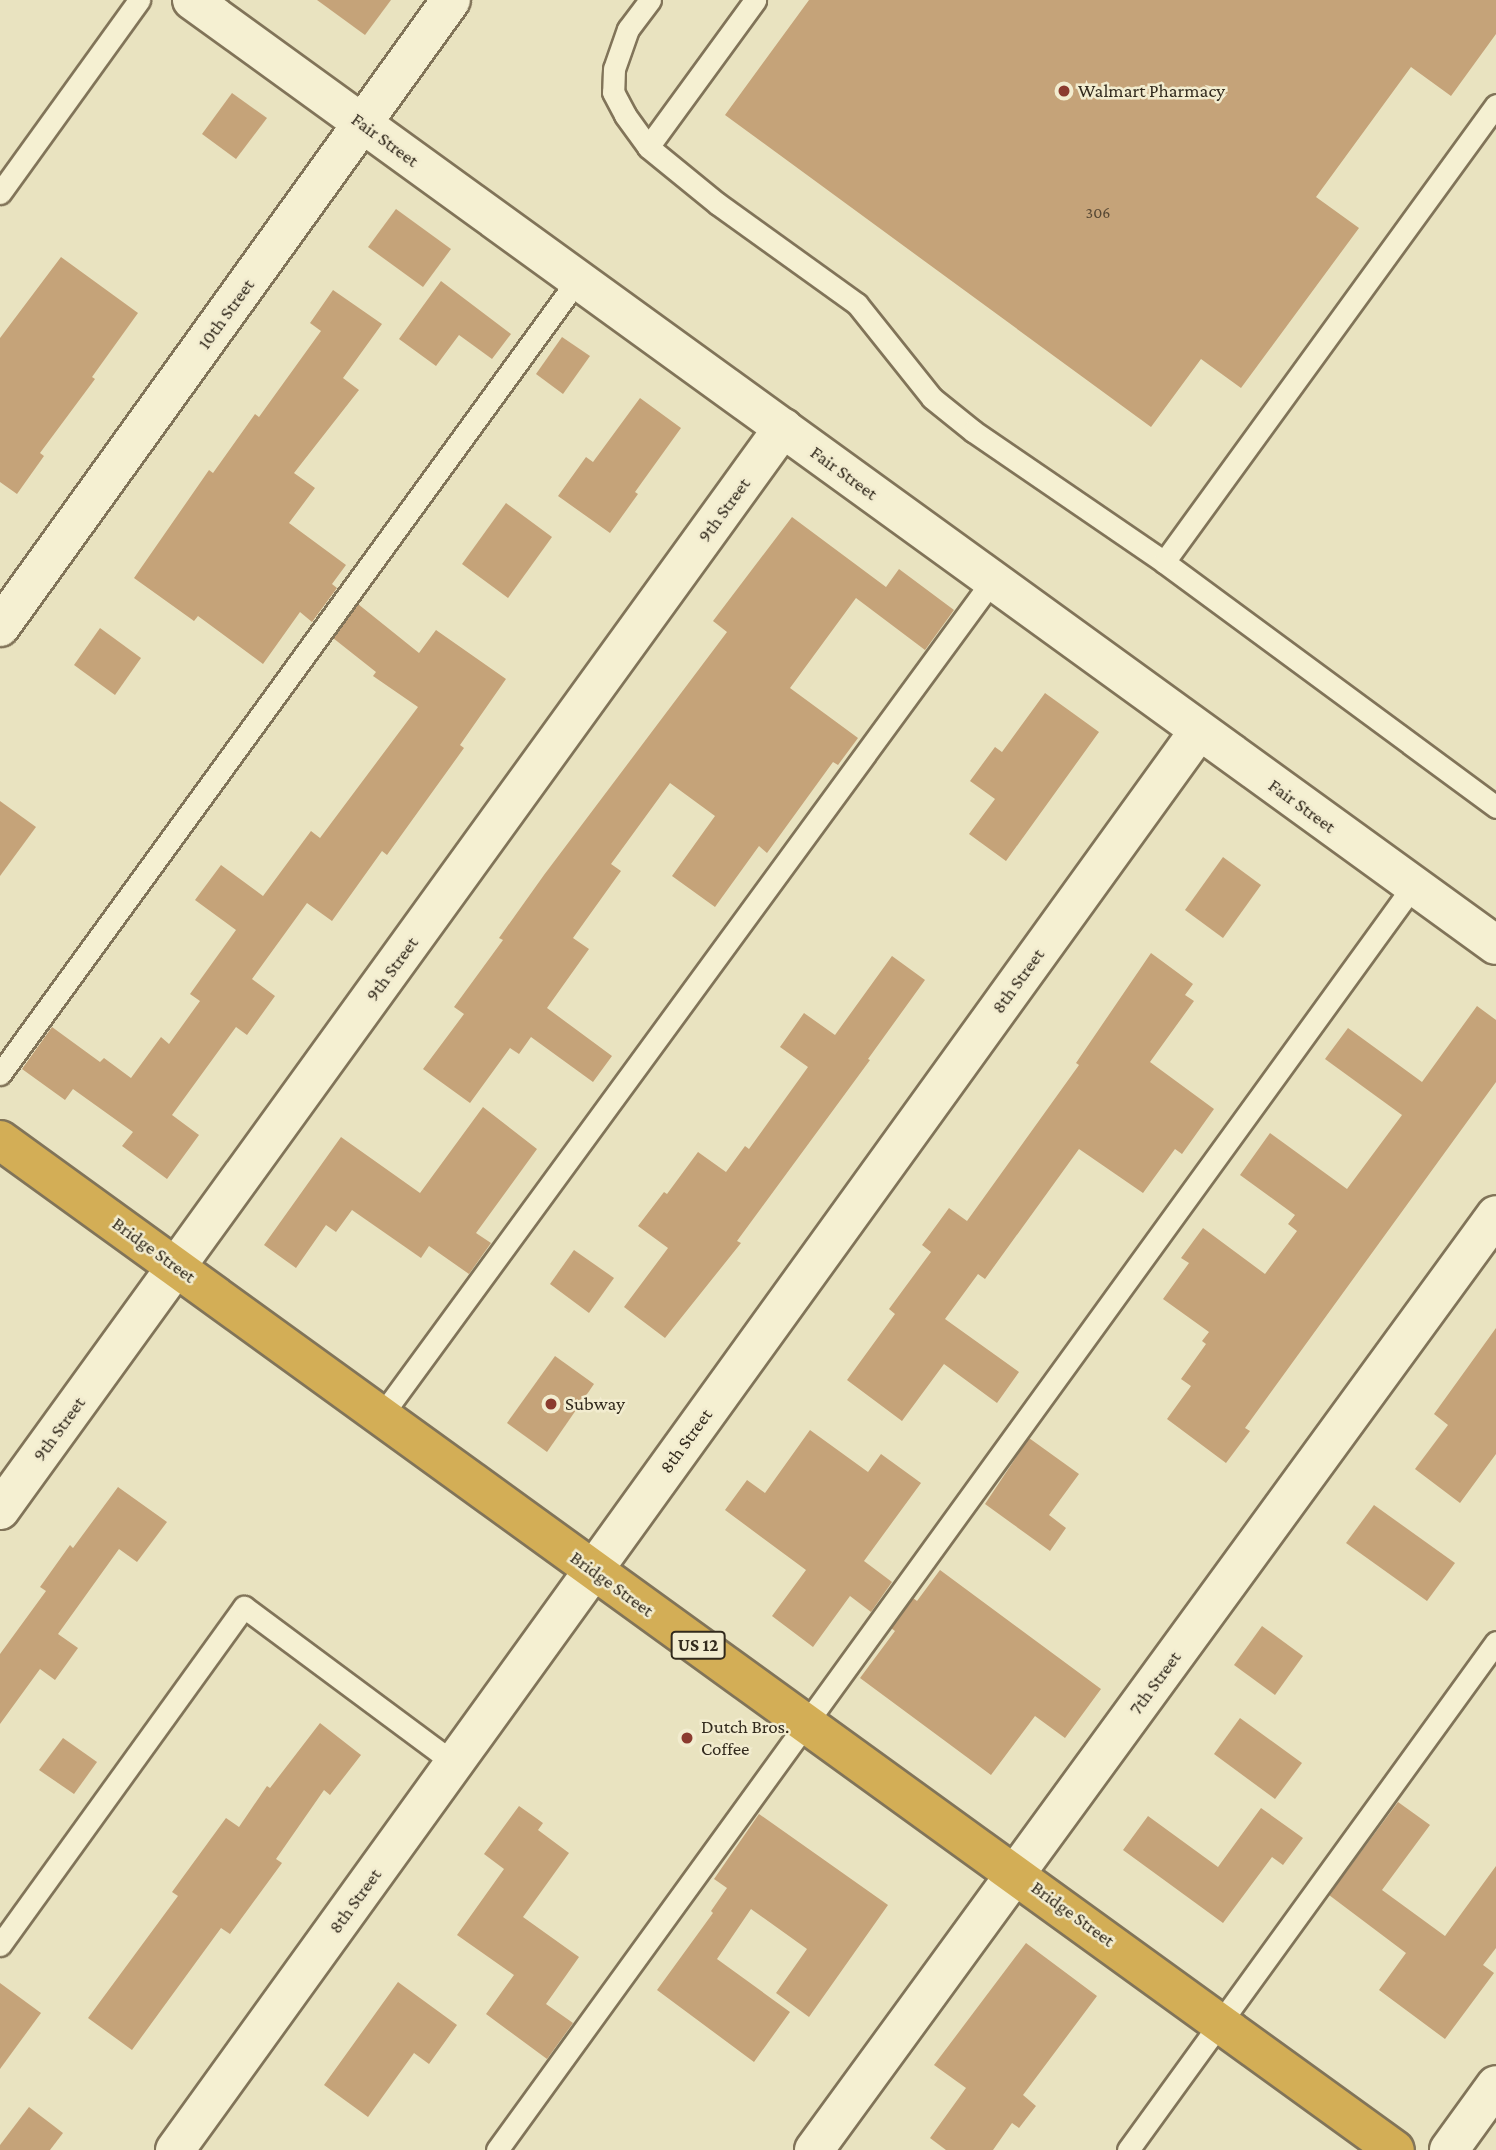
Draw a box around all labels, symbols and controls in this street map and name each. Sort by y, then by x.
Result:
place label: Walmart Pharmacy [1078,80,1225,102]
marker: Walmart Pharmacy [1056,83,1072,99]
street label: Fair Street [347,108,423,172]
house number: 306 [1086,203,1110,223]
street label: 10th Street [193,274,259,354]
street label: Fair Street [806,441,882,505]
street label: 9th Street [693,473,755,547]
street label: Fair Street [1264,774,1340,838]
street label: 9th Street [361,932,423,1006]
street label: 8th Street [987,944,1049,1018]
street label: Bridge Street [108,1212,200,1288]
street label: 9th Street [28,1392,90,1466]
place label: Subway [565,1393,625,1415]
marker: Subway [543,1396,559,1412]
street label: 8th Street [655,1404,717,1478]
street label: Bridge Street [566,1546,658,1622]
road number: US 12 [670,1630,726,1660]
street label: 7th Street [1124,1647,1186,1719]
place label: Dutch Bros. Coffee [701,1716,789,1760]
marker: Dutch Bros. Coffee [679,1730,695,1746]
street label: 8th Street [324,1864,386,1938]
street label: Bridge Street [1027,1876,1119,1952]

